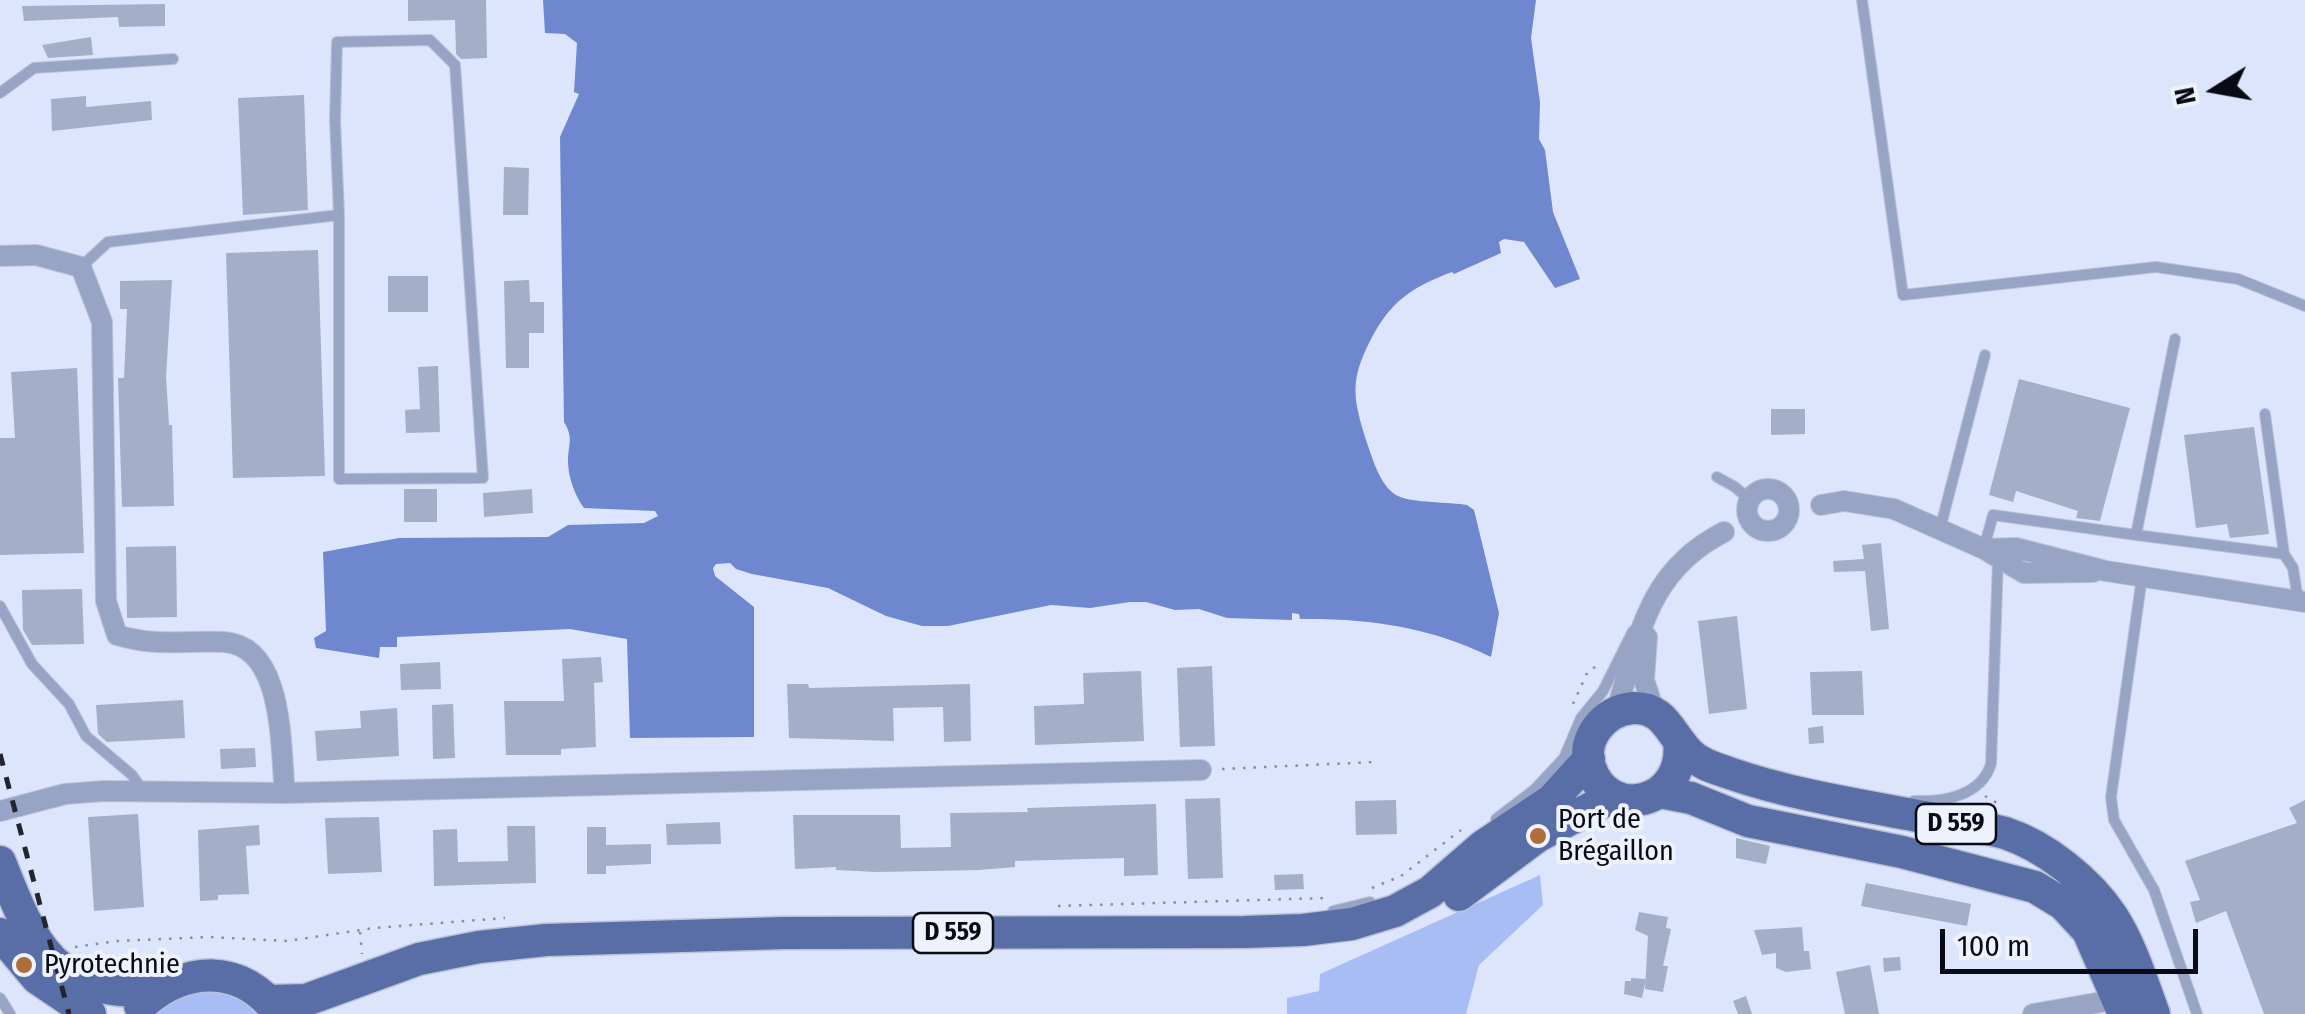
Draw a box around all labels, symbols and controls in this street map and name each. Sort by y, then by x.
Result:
north arrow [2165,40,2265,140]
text: N [2167,84,2203,107]
place label: Port de Brégaillon [1558,803,1674,869]
road number: D 559 [1916,804,1996,844]
marker: Port de Brégaillon [1527,825,1549,847]
scale bar [1945,909,2202,971]
road number: D 559 [913,913,993,953]
text: 100 m [1957,928,2030,964]
place label: Pyrotechnie [44,948,180,982]
marker: Pyrotechnie [13,954,35,976]

